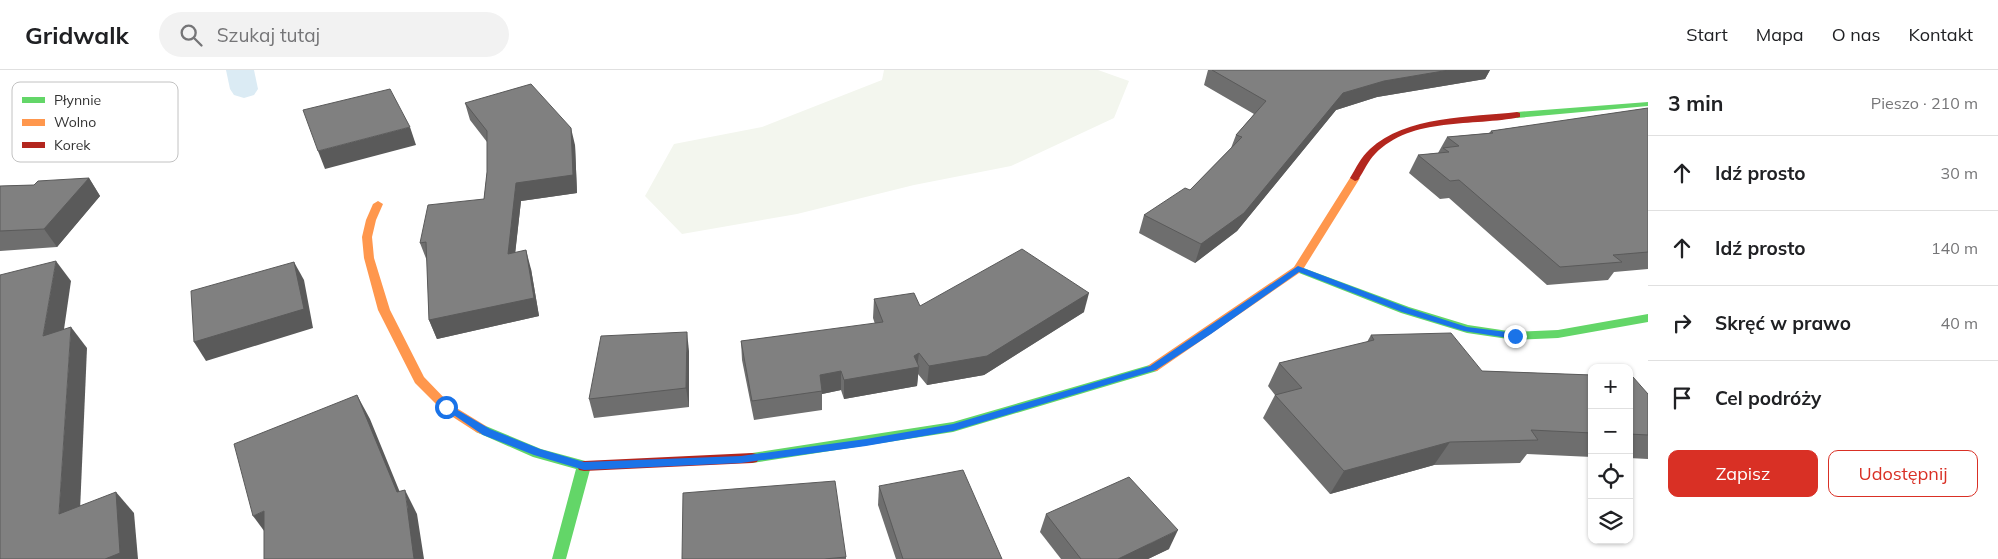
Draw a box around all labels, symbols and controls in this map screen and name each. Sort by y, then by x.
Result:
search box [159,12,509,57]
text: Gridwalk [25,20,129,50]
icon: search [177,21,205,49]
text: Szukaj tutaj [217,23,320,47]
text: Start [1686,23,1728,46]
text: Mapa [1756,23,1804,46]
text: O nas [1832,23,1881,46]
text: Kontakt [1909,23,1973,46]
legend [12,82,178,162]
text: 3 min [1668,90,1723,116]
text: Płynnie [54,91,101,109]
text: Pieszo · 210 m [1871,93,1978,113]
text: Wolno [54,113,96,131]
text: Korek [54,136,91,154]
icon: ahead [1668,159,1696,187]
text: Idź prosto [1715,161,1806,185]
text: 30 m [1941,163,1978,183]
icon: ahead [1668,234,1696,262]
text: Idź prosto [1715,236,1806,260]
text: 140 m [1931,238,1978,258]
icon: right [1668,309,1696,337]
text: Skręć w prawo [1715,311,1851,335]
text: 40 m [1941,313,1978,333]
route end [1504,325,1527,348]
map controls [1588,364,1633,544]
button: + [1588,364,1633,409]
icon: arrive [1668,384,1696,412]
text: Cel podróży [1715,386,1821,410]
route start [435,396,458,419]
button: − [1588,409,1633,454]
button: Zapisz [1668,450,1818,497]
button: Udostępnij [1828,450,1978,497]
button: locate [1588,454,1633,499]
button: layers [1588,499,1633,544]

